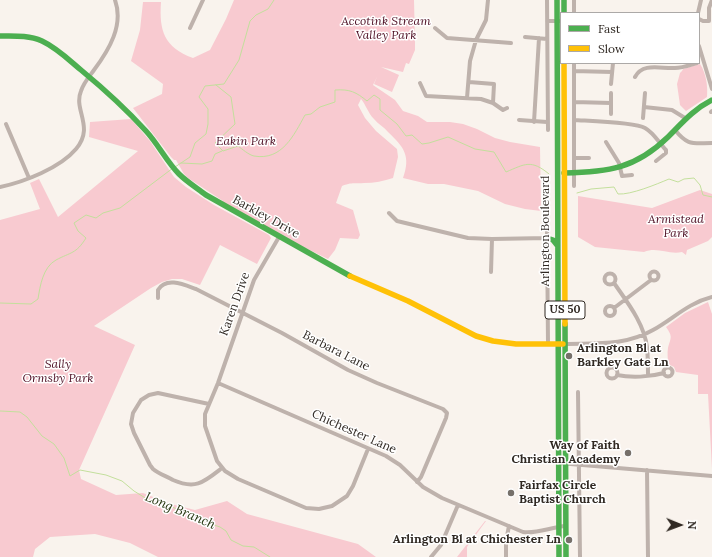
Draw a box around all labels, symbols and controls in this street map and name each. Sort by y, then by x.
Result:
legend [560,12,700,64]
park label: Accotink Stream Valley Park [341,15,431,43]
text: Fast [598,21,621,36]
text: Slow [598,41,625,56]
park label: Eakin Park [216,135,276,149]
street label: Arlington Boulevard [539,175,553,287]
street label: Barkley Drive [230,193,302,241]
park label: Armistead Park [648,213,704,241]
street label: Karen Drive [217,270,253,338]
road number: US 50 [545,301,585,319]
street label: Barbara Lane [300,328,372,374]
place label: Arlington Bl at Barkley Gate Ln [577,342,669,370]
marker: Arlington Bl at Barkley Gate Ln [564,351,574,361]
park label: Sally Ormsby Park [22,358,94,386]
street label: Chichester Lane [309,407,399,457]
place label: Way of Faith Christian Academy [511,439,620,467]
marker: Way of Faith Christian Academy [623,448,633,458]
place label: Fairfax Circle Baptist Church [519,479,606,507]
marker: Fairfax Circle Baptist Church [506,488,516,498]
water label: Long Branch [142,489,218,533]
north arrow [660,505,700,545]
text: N [685,521,699,530]
place label: Arlington Bl at Chichester Ln [393,533,561,547]
marker: Arlington Bl at Chichester Ln [564,535,574,545]

